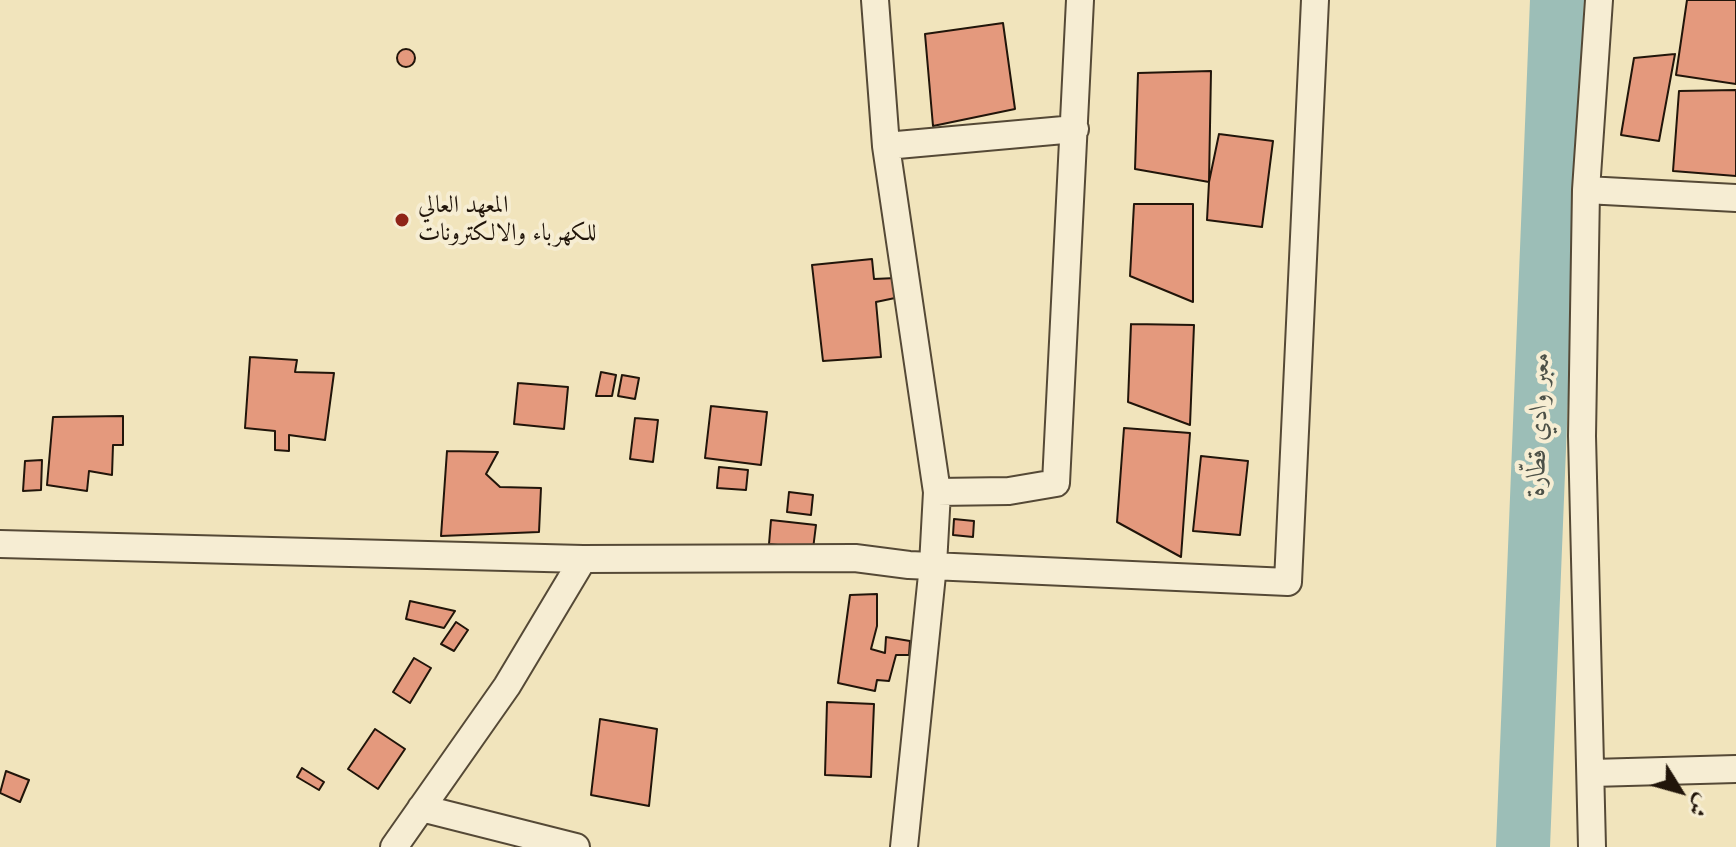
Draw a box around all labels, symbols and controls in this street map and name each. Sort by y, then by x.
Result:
place label: المعهد العالي للكهرباء والالكترونات [418,192,597,248]
marker: المعهد العالي للكهرباء والالكترونات [393,211,411,229]
water label: معبر وادي قطّارة [1522,351,1558,497]
north arrow [1640,751,1720,831]
text: ش [1681,788,1718,823]

